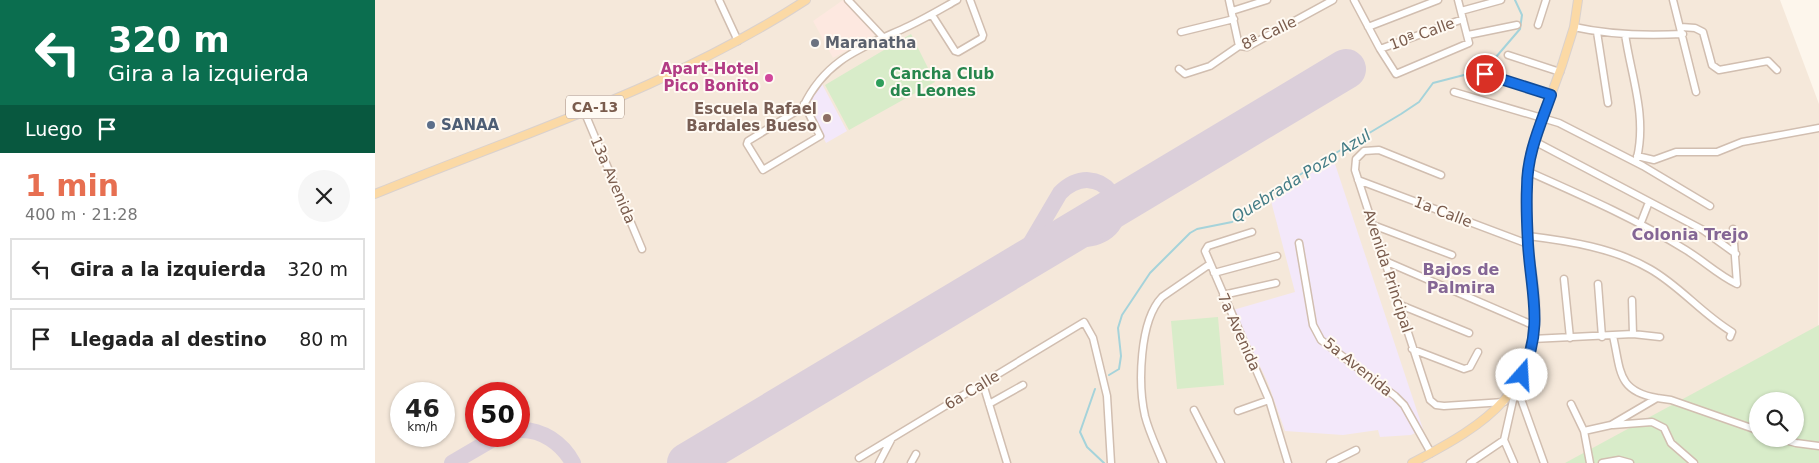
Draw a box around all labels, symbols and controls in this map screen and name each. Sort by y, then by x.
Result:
street label: 8ª Calle [1239,12,1299,54]
street label: 10ª Calle [1387,14,1457,54]
icon: left [25,20,90,85]
text: 320 m [108,20,230,60]
place label: Maranatha [825,34,916,52]
marker: Maranatha [809,37,821,49]
pin [1464,53,1506,95]
place label: Apart-Hotel Pico Bonito [660,60,759,95]
icon: arrive [1471,60,1499,88]
text: Gira a la izquierda [108,61,309,86]
place label: Cancha Club de Leones [890,65,995,100]
marker: Apart-Hotel Pico Bonito [763,72,775,84]
marker: Cancha Club de Leones [874,77,886,89]
road number: CA-13 [566,95,624,118]
place label: Escuela Rafael Bardales Bueso [686,100,817,135]
marker: Escuela Rafael Bardales Bueso [821,112,833,124]
icon: arrive [93,115,121,143]
place label: SANAA [441,116,500,134]
text: Luego [25,118,83,140]
marker: SANAA [425,119,437,131]
water label: Quebrada Pozo Azul [1228,125,1375,227]
street label: 13a Avenida [587,134,639,226]
text: 1 min [25,168,119,203]
button: close [298,170,350,222]
street label: 1a Calle [1411,193,1475,231]
text: 400 m · 21:28 [25,205,138,224]
street label: Avenida Principal [1360,207,1416,335]
district label: Colonia Trejo [1632,225,1748,244]
icon: left [27,255,55,283]
text: Gira a la izquierda [70,258,266,280]
text: 320 m [287,258,348,280]
district label: Bajos de Palmira [1423,260,1500,297]
street label: 7a Avenida [1214,290,1264,374]
icon: arrive [27,325,55,353]
text: Llegada al destino [70,328,267,350]
text: 80 m [299,328,348,350]
street label: 5a Avenida [1320,334,1396,400]
position arrow [1495,348,1547,400]
street label: 6a Calle [941,367,1003,413]
speed limit sign: 50 [465,382,530,447]
map controls [1749,392,1804,447]
button: search [1749,392,1804,447]
text: 46 [405,394,440,423]
text: km/h [407,420,438,434]

